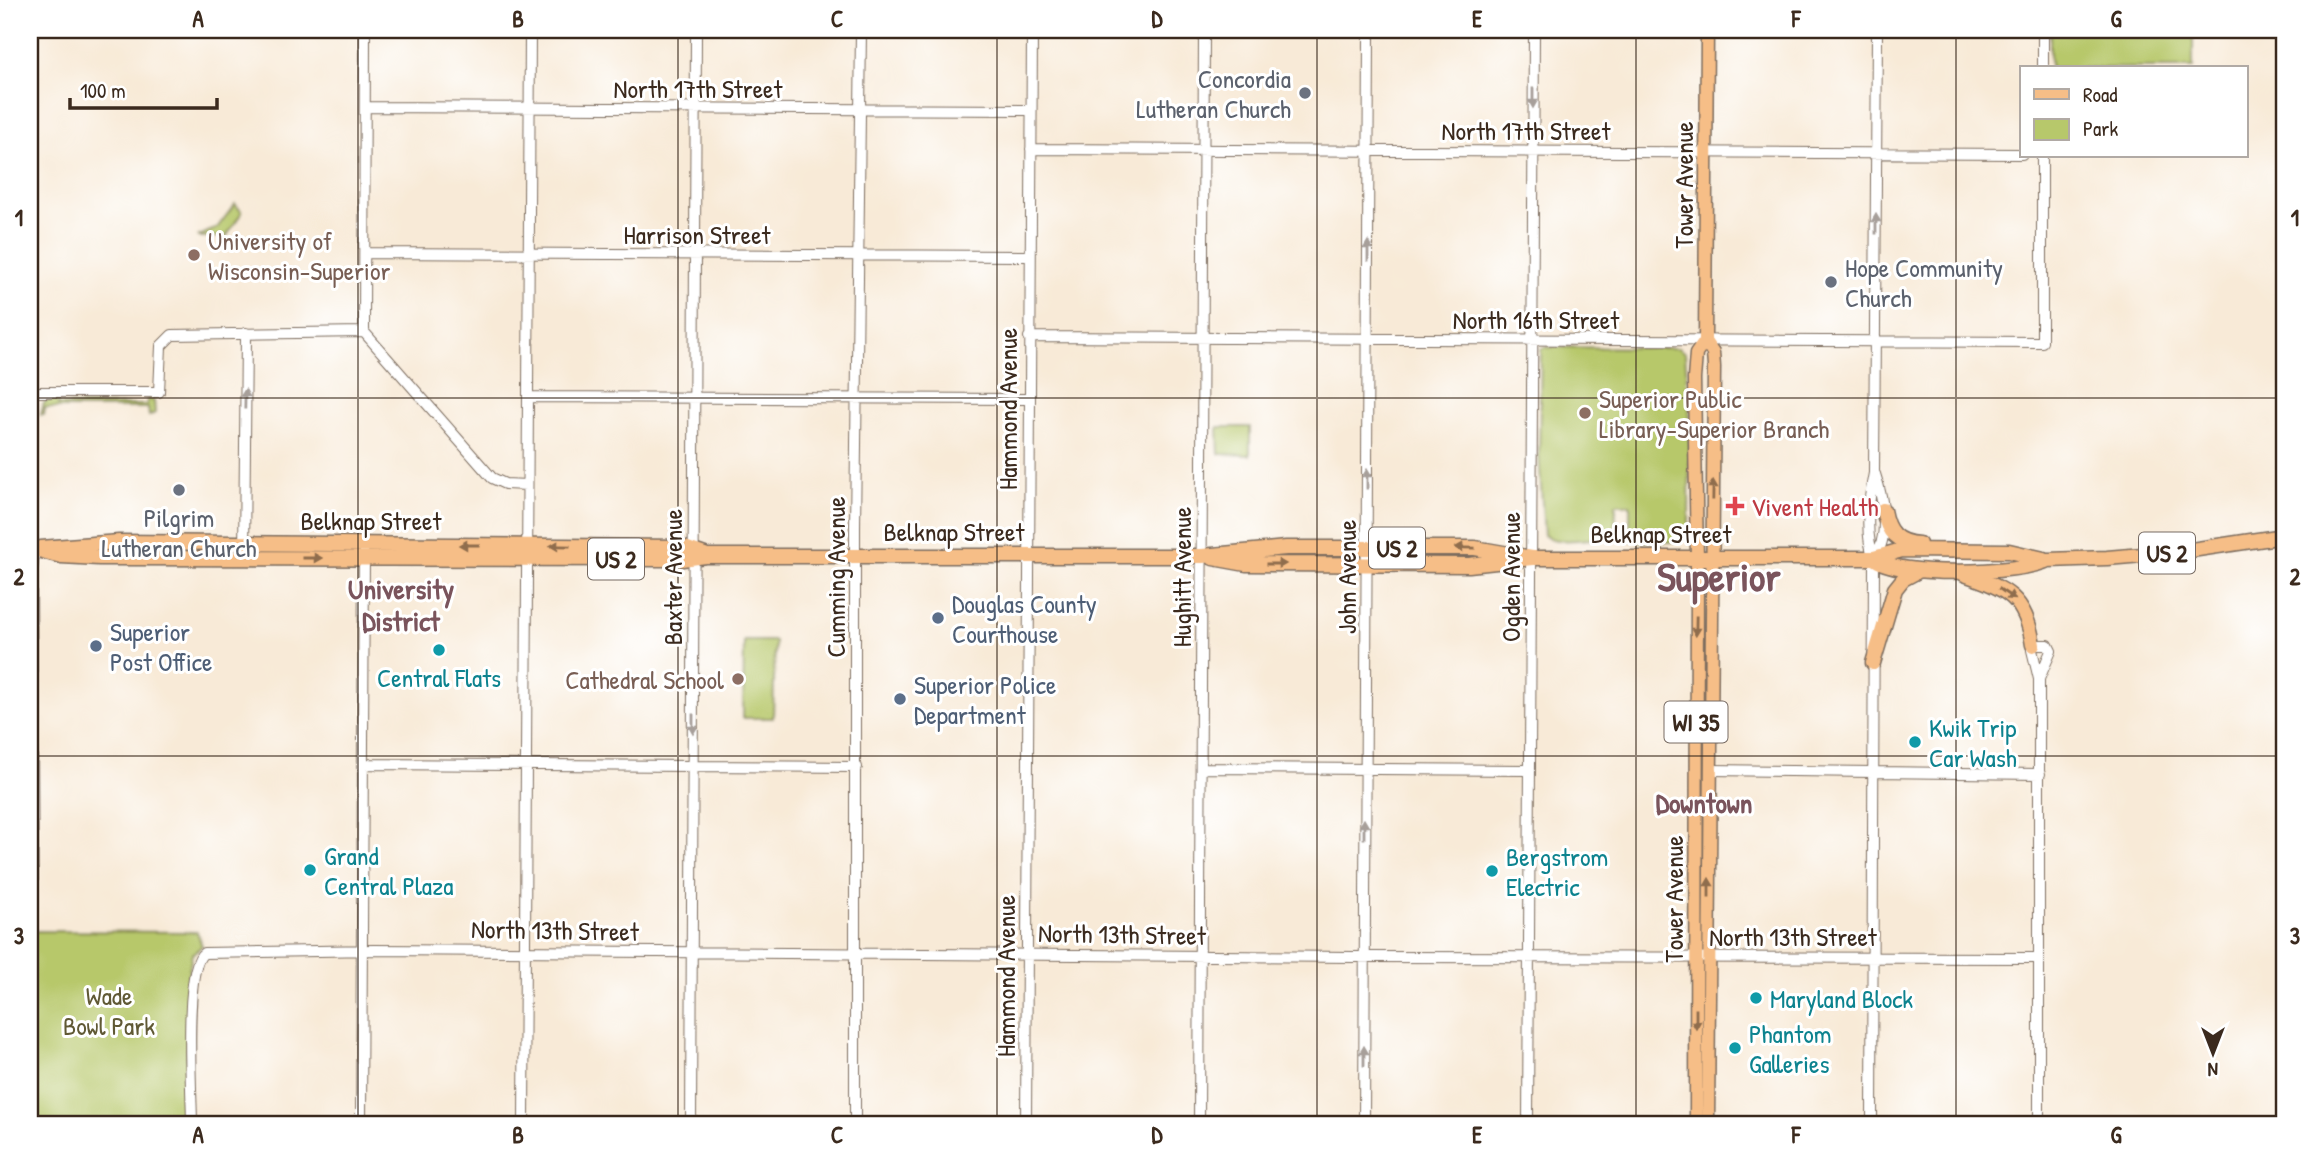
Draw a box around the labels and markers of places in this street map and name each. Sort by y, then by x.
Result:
place label: Concordia Lutheran Church [1136,61,1291,126]
marker: Concordia Lutheran Church [1297,85,1313,101]
place label: University of Wisconsin-Superior [208,223,390,288]
marker: University of Wisconsin-Superior [186,247,202,263]
place label: Hope Community Church [1845,250,2003,315]
marker: Hope Community Church [1823,274,1839,290]
place label: Superior Public Library-Superior Branch [1599,381,1829,446]
marker: Superior Public Library-Superior Branch [1577,405,1593,421]
marker: Pilgrim Lutheran Church [171,482,187,498]
place label: Vivent Health [1751,489,1878,524]
marker: Vivent Health [1725,496,1745,516]
place label: Pilgrim Lutheran Church [102,500,256,565]
place label: Douglas County Courthouse [952,586,1097,651]
marker: Douglas County Courthouse [930,610,946,626]
place label: Superior Post Office [110,614,212,679]
marker: Superior Post Office [88,638,104,654]
marker: Central Flats [431,642,447,658]
place label: Central Flats [377,660,501,695]
place label: Cathedral School [565,662,724,697]
place label: Superior Police Department [914,667,1056,732]
marker: Cathedral School [730,671,746,687]
marker: Superior Police Department [892,691,908,707]
place label: Kwik Trip Car Wash [1929,710,2017,775]
marker: Kwik Trip Car Wash [1907,734,1923,750]
place label: Grand Central Plaza [324,838,453,903]
place label: Bergstrom Electric [1506,839,1608,904]
marker: Grand Central Plaza [302,862,318,878]
marker: Bergstrom Electric [1484,863,1500,879]
place label: Maryland Block [1770,981,1913,1016]
marker: Maryland Block [1748,990,1764,1006]
place label: Phantom Galleries [1749,1016,1831,1081]
marker: Phantom Galleries [1727,1040,1743,1056]

